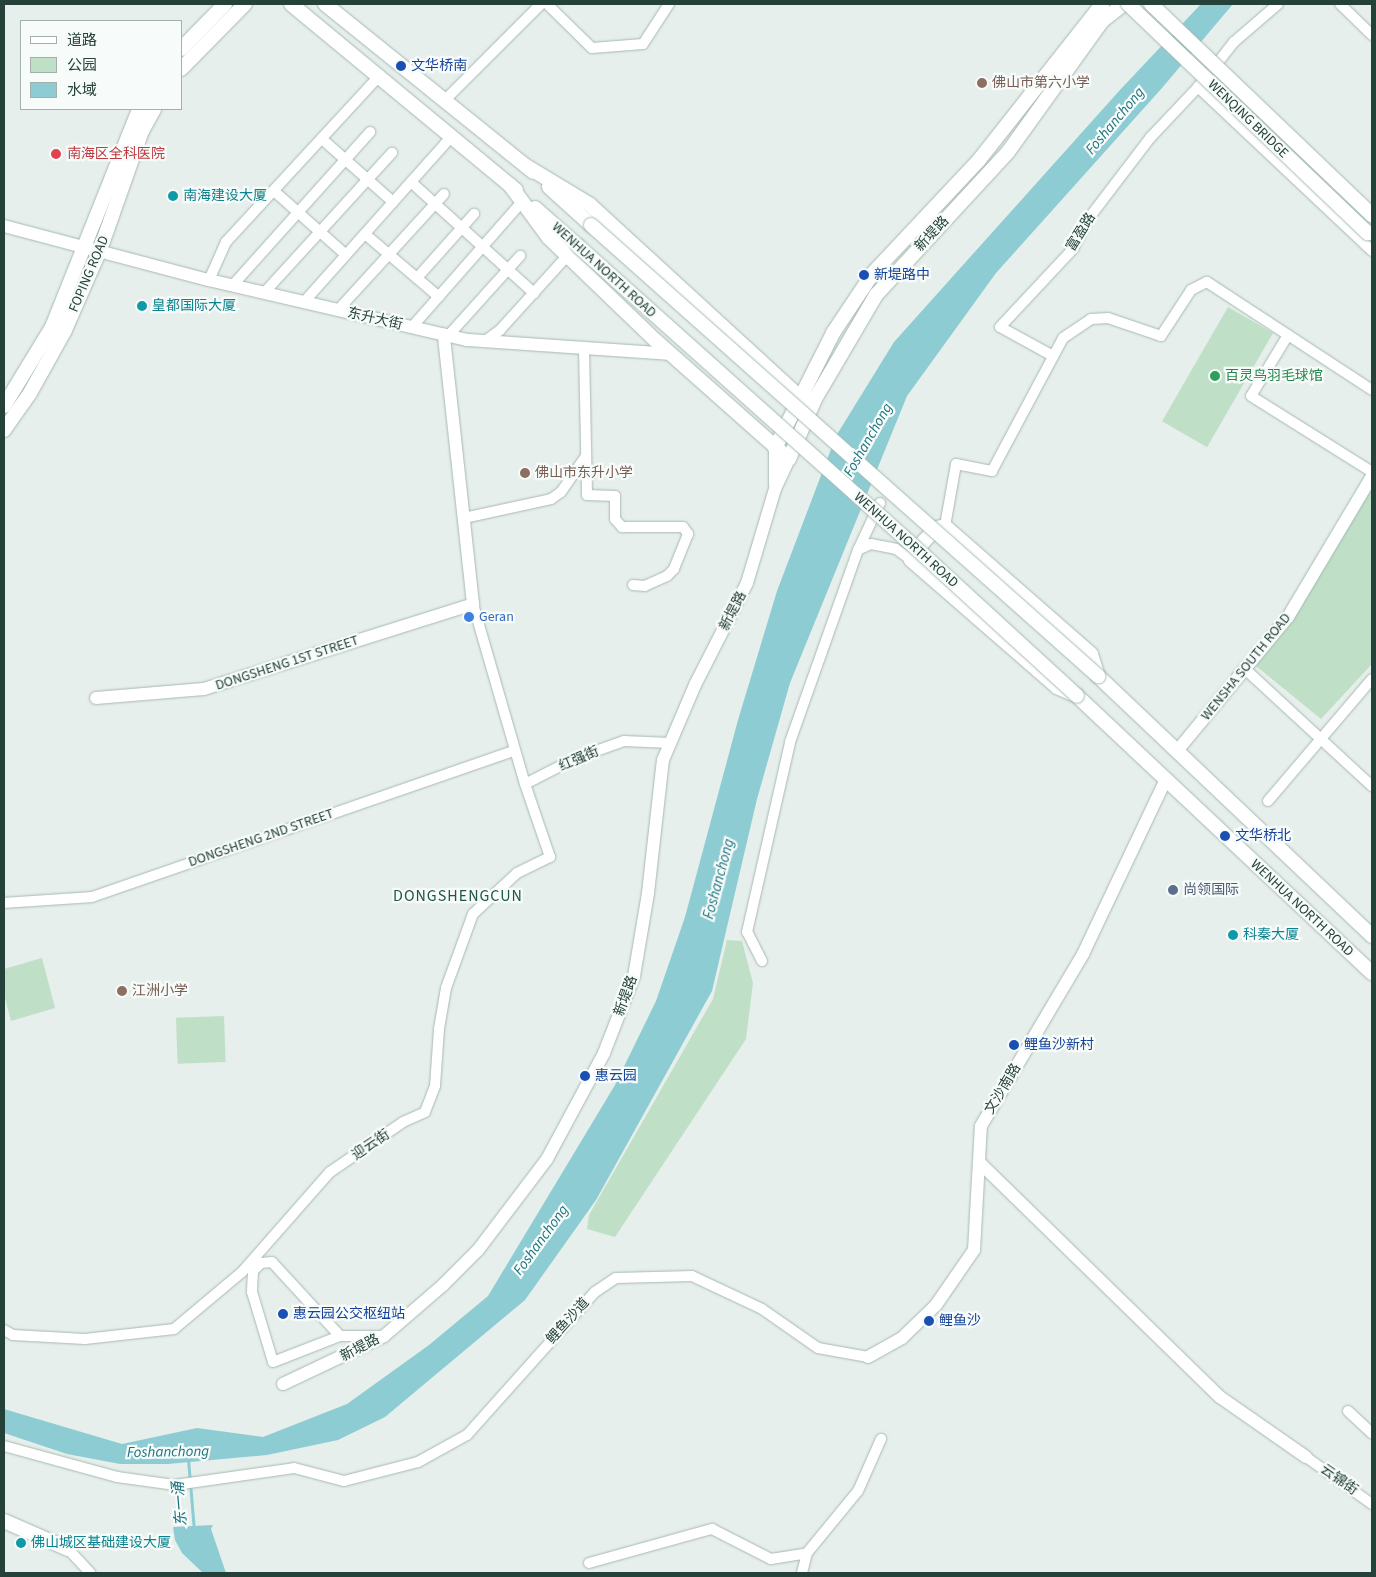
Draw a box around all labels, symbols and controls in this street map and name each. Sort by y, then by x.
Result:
legend [20,20,182,110]
text: 道路 [67,30,97,51]
text: 公园 [67,55,97,76]
place label: 文华桥南 [411,58,467,74]
marker: 文华桥南 [395,60,407,72]
place label: 佛山市第六小学 [992,75,1090,91]
street label: WENQING BRIDGE [1204,76,1292,162]
marker: 佛山市第六小学 [976,77,988,89]
text: 水域 [67,80,97,101]
water label: Foshanchong [1082,84,1148,158]
place label: 南海区全科医院 [67,146,165,162]
marker: 南海区全科医院 [49,147,63,161]
place label: 南海建设大厦 [183,188,267,204]
marker: 南海建设大厦 [167,190,179,202]
street label: 富盈路 [1063,210,1099,254]
street label: 新堤路 [912,213,952,255]
street label: WENHUA NORTH ROAD [548,219,660,321]
street label: FOPING ROAD [65,233,113,315]
place label: 新堤路中 [874,267,930,283]
marker: 新堤路中 [858,269,870,281]
place label: 皇都国际大厦 [152,298,236,314]
marker: 皇都国际大厦 [136,300,148,312]
street label: 东升大街 [346,305,404,333]
place label: 百灵鸟羽毛球馆 [1225,368,1323,384]
marker: 百灵鸟羽毛球馆 [1209,370,1221,382]
water label: Foshanchong [840,400,896,480]
place label: 佛山市东升小学 [535,465,633,481]
marker: 佛山市东升小学 [519,467,531,479]
street label: WENHUA NORTH ROAD [850,489,962,591]
street label: 新堤路 [716,588,750,634]
place label: Geran [479,609,514,625]
street label: WENSHA SOUTH ROAD [1198,610,1294,724]
marker: Geran [463,611,475,623]
street label: DONGSHENG 1ST STREET [213,632,361,694]
street label: 红强街 [556,743,602,775]
street label: DONGSHENG 2ND STREET [186,805,336,871]
place label: 文华桥北 [1235,828,1291,844]
marker: 文华桥北 [1219,830,1231,842]
water label: Foshanchong [700,837,738,921]
street label: WENHUA NORTH ROAD [1247,856,1357,960]
place label: 尚领国际 [1183,882,1239,898]
marker: 尚领国际 [1167,884,1179,896]
district label: DONGSHENGCUN [392,886,524,906]
place label: 科秦大厦 [1243,927,1299,943]
marker: 科秦大厦 [1227,929,1239,941]
street label: 新堤路 [611,973,641,1019]
place label: 江洲小学 [132,983,188,999]
marker: 江洲小学 [116,985,128,997]
place label: 鲤鱼沙新村 [1024,1037,1094,1053]
marker: 鲤鱼沙新村 [1008,1039,1020,1051]
street label: 文沙南路 [981,1061,1025,1117]
place label: 惠云园 [595,1068,637,1084]
marker: 惠云园 [579,1070,591,1082]
street label: 迎云街 [349,1126,393,1164]
water label: Foshanchong [510,1201,572,1279]
street label: 鲤鱼沙道 [543,1295,593,1347]
place label: 惠云园公交枢纽站 [293,1306,405,1322]
marker: 惠云园公交枢纽站 [277,1308,289,1320]
place label: 鲤鱼沙 [939,1313,981,1329]
marker: 鲤鱼沙 [923,1315,935,1327]
street label: 新堤路 [338,1331,382,1365]
water label: Foshanchong [127,1442,209,1462]
street label: 云锦街 [1317,1461,1361,1499]
water label: 东一涌 [169,1481,191,1527]
place label: 佛山城区基础建设大厦 [31,1535,171,1551]
marker: 佛山城区基础建设大厦 [15,1537,27,1549]

